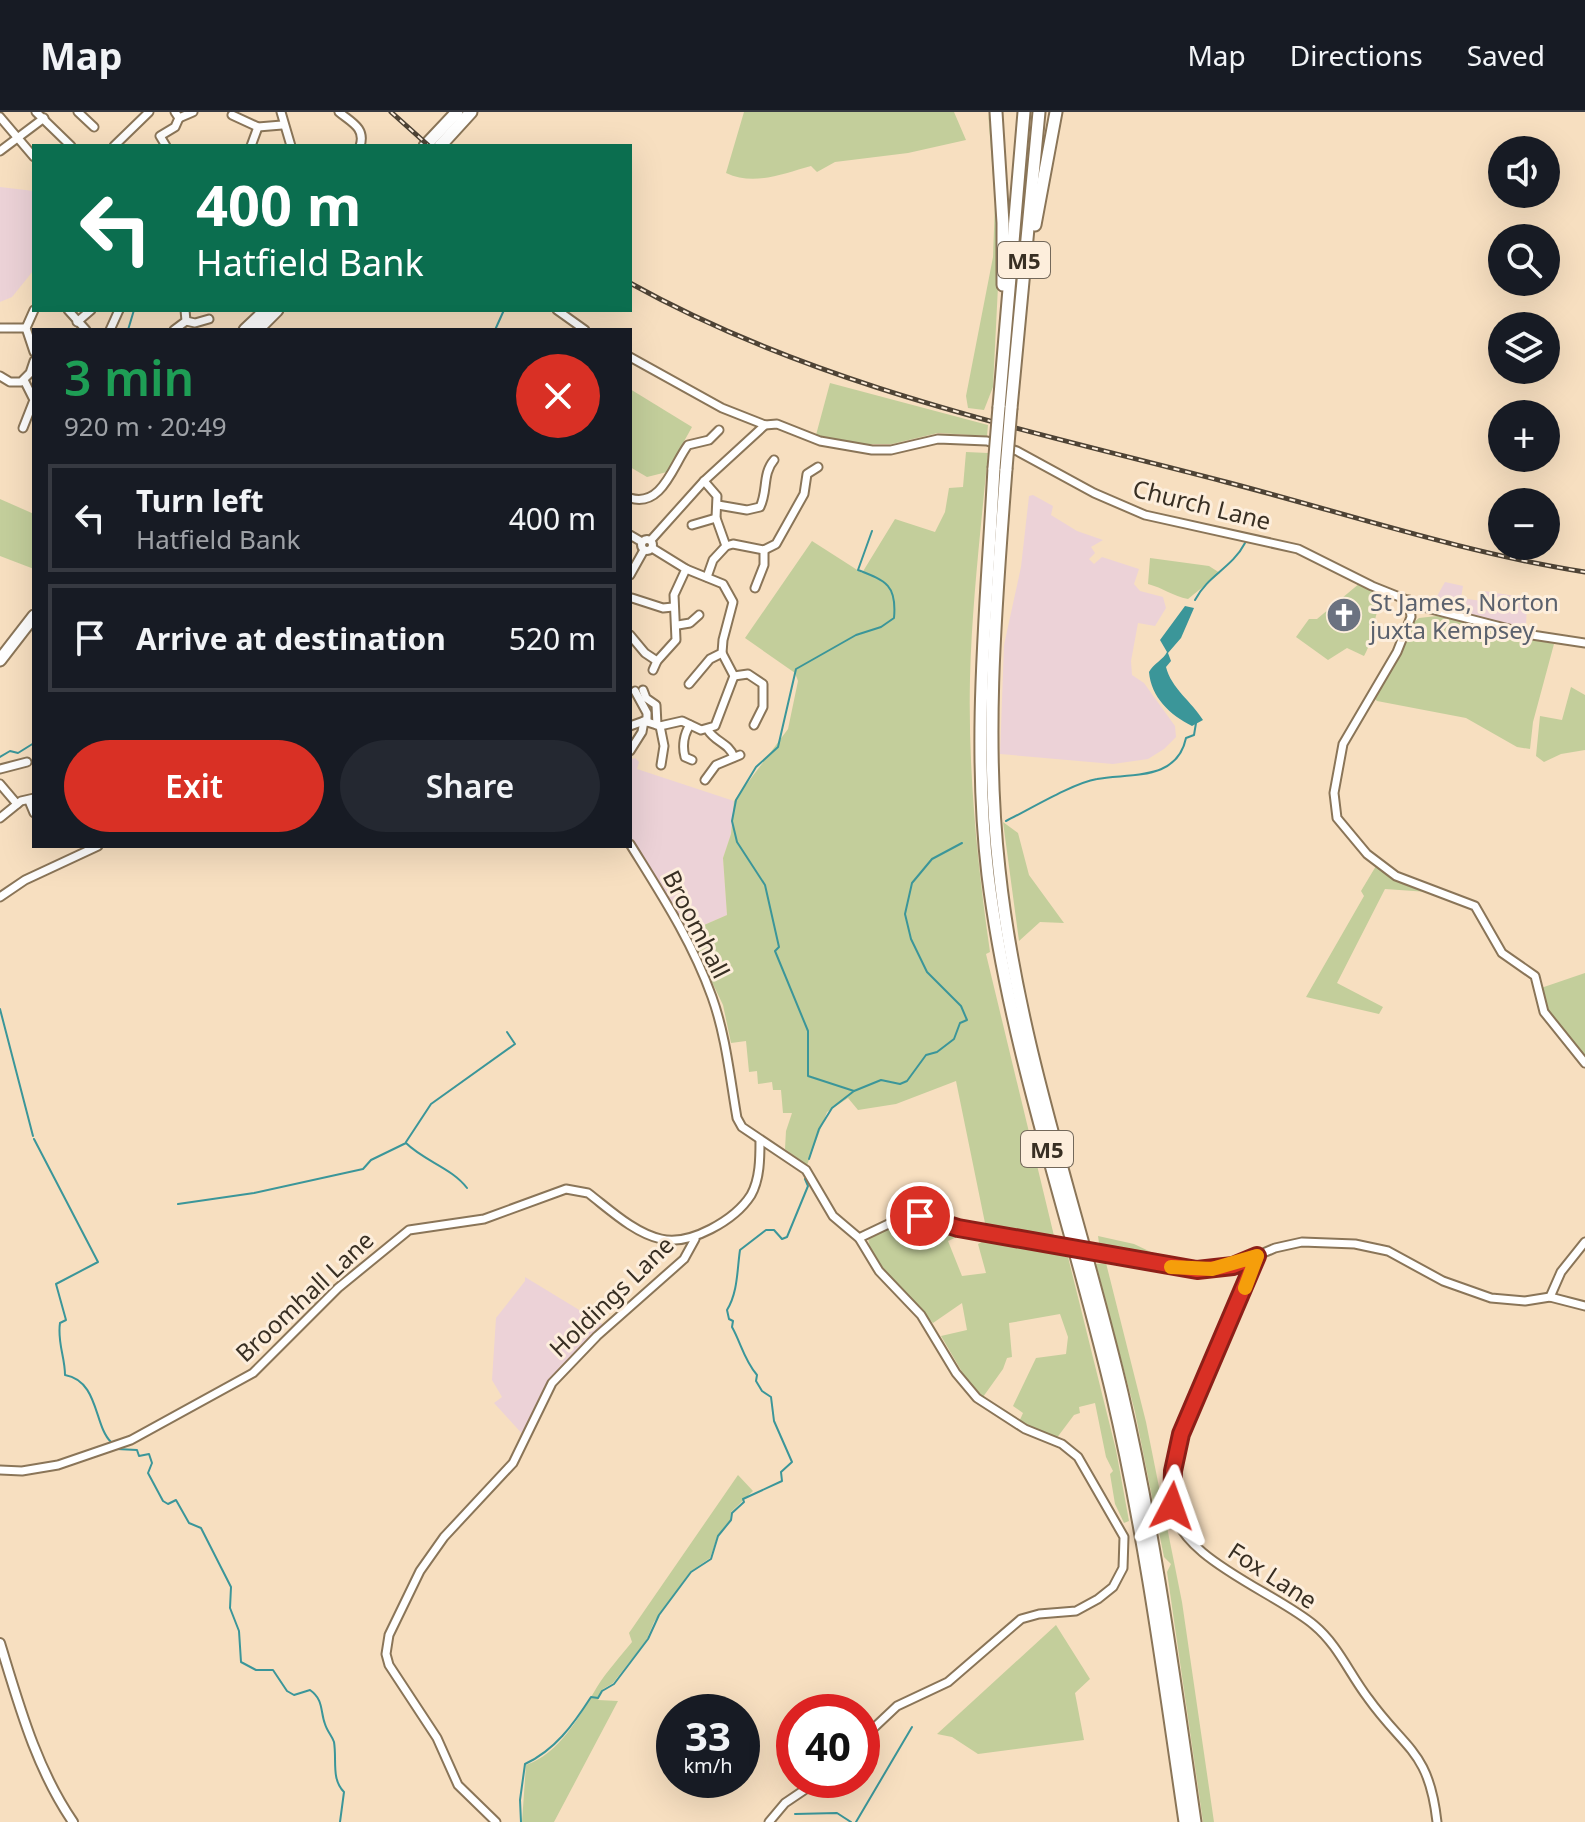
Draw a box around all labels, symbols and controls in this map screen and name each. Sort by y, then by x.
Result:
text: Map [40,29,123,81]
text: Map [1187,36,1246,74]
text: Directions [1290,36,1423,74]
text: Saved [1467,36,1545,74]
map controls [1488,136,1560,560]
button: sound [1488,136,1560,208]
text: 400 m [196,166,361,242]
icon: left [64,176,168,280]
button: search [1488,224,1560,296]
text: Hatfield Bank [196,238,424,287]
road number: M5 [998,242,1050,278]
button: layers [1488,312,1560,384]
text: 3 min [64,345,194,410]
button: close [516,354,600,438]
button: + [1488,400,1560,472]
text: 920 m · 20:49 [64,408,227,444]
street label: Church Lane [1129,471,1275,537]
text: Turn left [136,480,264,521]
button: − [1488,488,1560,560]
icon: left [68,496,112,540]
text: 400 m [509,498,596,539]
text: Hatfield Bank [136,521,300,557]
place label: St James, Norton juxta Kempsey [1368,585,1559,646]
church icon: St James, Norton juxta Kempsey [1325,596,1363,634]
icon: arrive [68,616,112,660]
text: Arrive at destination [136,618,446,659]
text: 520 m [509,618,596,659]
button: Exit [64,740,324,832]
button: Share [340,740,600,832]
street label: Broomhall [656,864,738,984]
road number: M5 [1021,1131,1073,1167]
pin [886,1182,954,1250]
icon: arrive [898,1194,942,1238]
street label: Broomhall Lane [228,1223,380,1369]
street label: Holdings Lane [542,1228,680,1364]
position arrow [1130,1464,1214,1548]
street label: Fox Lane [1222,1534,1324,1616]
speed limit sign: 40 [776,1694,880,1798]
text: 33 [685,1708,731,1763]
text: km/h [683,1752,733,1779]

